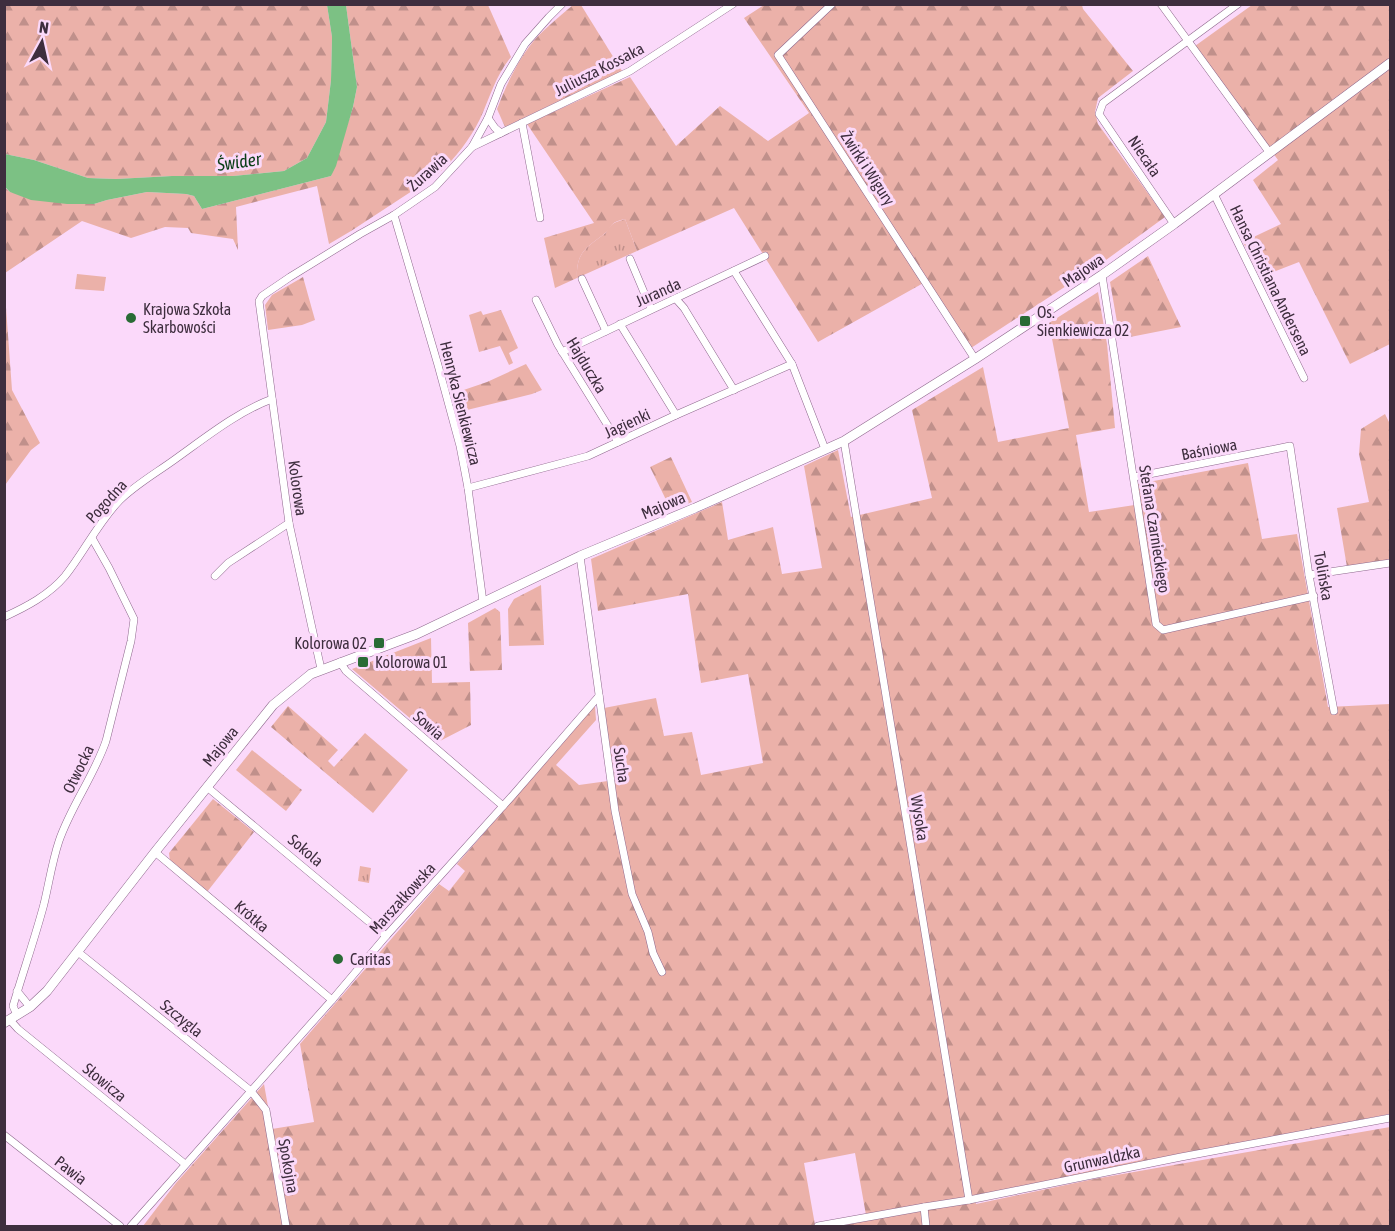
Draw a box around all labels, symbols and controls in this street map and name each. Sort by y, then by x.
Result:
north arrow [12,12,72,72]
text: N [38,18,50,37]
street label: Juliusza Kossaka [551,39,647,99]
street label: Żwirki i Wigury [837,128,899,209]
street label: Niecała [1125,132,1165,180]
water label: Świder [215,148,263,175]
street label: Żurawia [403,149,451,195]
street label: Hansa Christiana Andersena [1227,202,1315,358]
street label: Majowa [1059,250,1108,291]
street label: Juranda [633,274,683,310]
place label: Krajowa Szkoła Skarbowości [143,300,231,336]
place label: Os. Sienkiewicza 02 [1037,303,1129,339]
marker: Krajowa Szkoła Skarbowości [124,311,138,325]
marker: Os. Sienkiewicza 02 [1018,314,1032,328]
street label: Hajduczka [562,334,611,397]
street label: Henryka Sienkiewicza [436,339,485,467]
street label: Jagienki [601,405,653,442]
street label: Baśniowa [1180,435,1238,463]
street label: Kolorowa [285,459,311,517]
street label: Stefana Czarnieckiego [1135,464,1174,594]
street label: Pogodna [82,476,131,527]
street label: Majowa [638,488,688,523]
street label: Tolińska [1311,550,1337,602]
place label: Kolorowa 02 [294,634,367,652]
marker: Kolorowa 02 [372,636,386,650]
place label: Kolorowa 01 [375,653,448,671]
marker: Kolorowa 01 [356,655,370,669]
street label: Sowia [410,707,448,743]
street label: Majowa [199,722,242,770]
street label: Otwocka [59,742,97,796]
street label: Sucha [611,746,633,784]
street label: Wysoka [907,794,932,842]
street label: Sokola [285,830,327,870]
street label: Marszałkowska [365,859,439,937]
street label: Krótka [231,897,273,935]
place label: Caritas [350,950,391,968]
marker: Caritas [331,952,345,966]
street label: Szczygla [157,996,207,1041]
street label: Słowicza [80,1059,130,1105]
street label: Spokojna [274,1137,303,1195]
street label: Grunwaldzka [1062,1142,1142,1176]
street label: Pawia [51,1152,91,1188]

